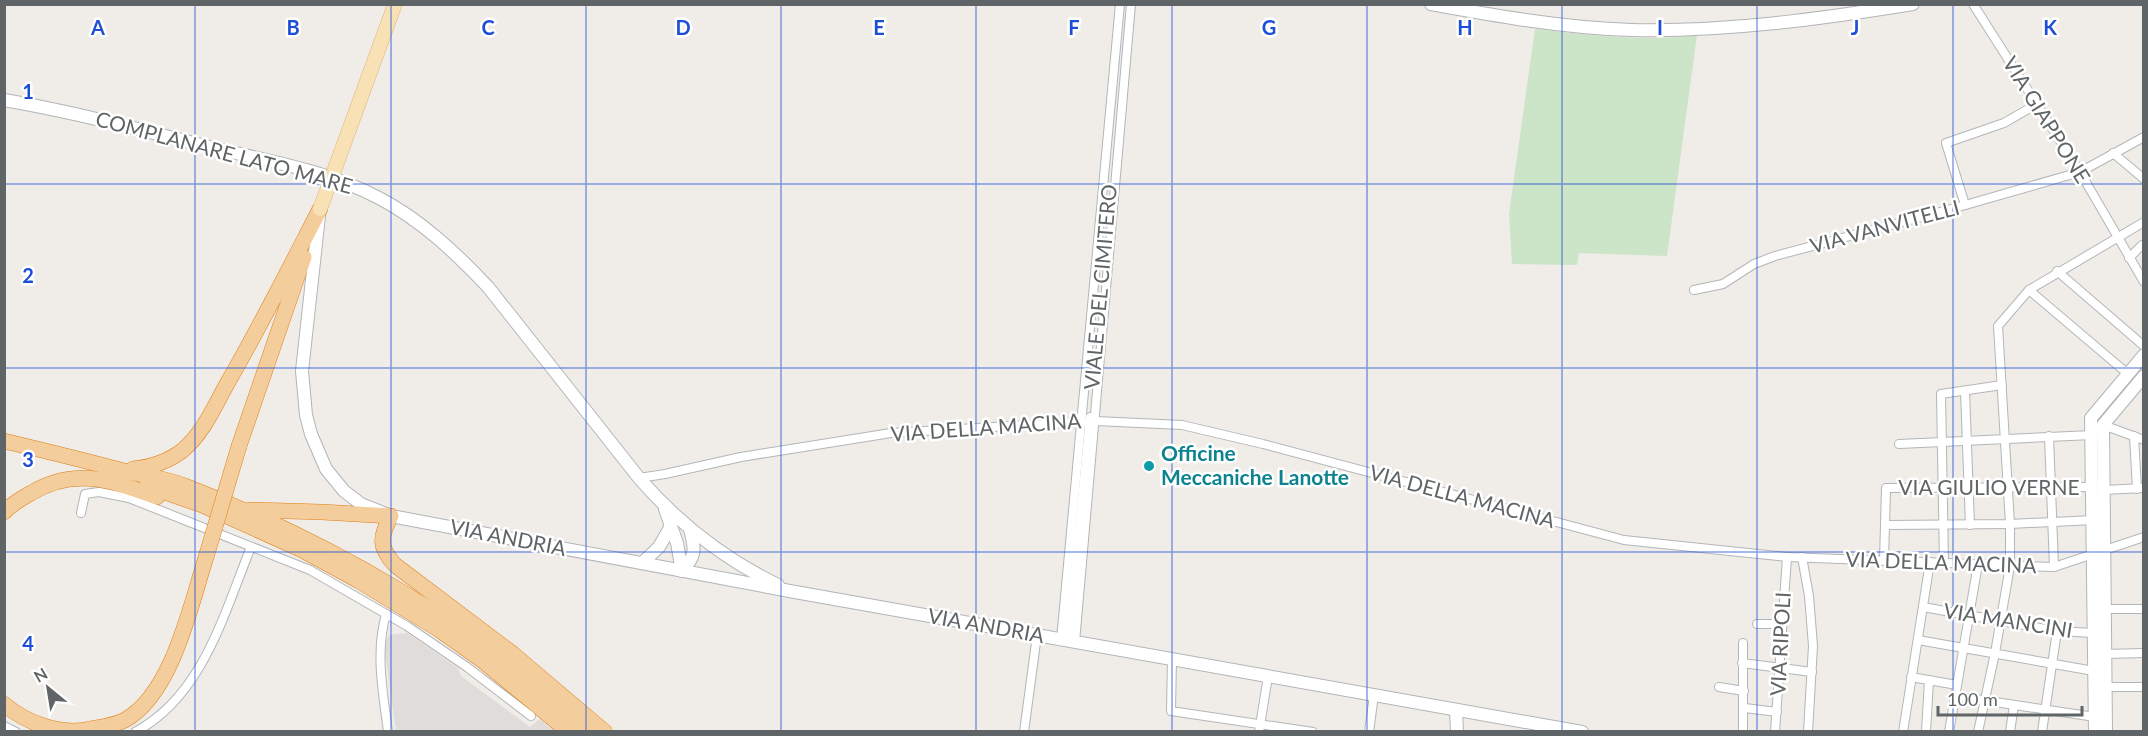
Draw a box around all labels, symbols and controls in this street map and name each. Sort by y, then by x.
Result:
text: A [90,15,105,39]
text: B [286,15,300,39]
text: C [481,15,495,39]
text: D [675,15,691,39]
text: E [873,15,885,39]
text: F [1068,15,1080,39]
text: G [1262,15,1276,39]
text: H [1457,15,1473,39]
text: I [1657,15,1663,39]
text: J [1851,15,1859,39]
text: K [2043,15,2057,39]
street label: VIA GIAPPONE [1998,51,2096,187]
text: 1 [22,79,34,103]
street label: COMPLANARE LATO MARE [93,105,356,198]
street label: VIALE DEL CIMITERO [1078,183,1121,391]
street label: VIA VANVITELLI [1807,194,1962,258]
text: 2 [22,263,34,287]
street label: VIA DELLA MACINA [890,407,1083,446]
place label: Officine Meccaniche Lanotte [1161,440,1349,489]
text: 3 [22,447,34,471]
marker: Officine Meccaniche Lanotte [1142,459,1156,473]
street label: VIA DELLA MACINA [1367,459,1559,533]
street label: VIA GIULIO VERNE [1898,474,2080,499]
street label: VIA ANDRIA [448,513,569,560]
street label: VIA DELLA MACINA [1845,546,2038,577]
street label: VIA RIPOLI [1764,591,1795,697]
street label: VIA MANCINI [1942,597,2075,642]
street label: VIA ANDRIA [926,602,1047,647]
text: 4 [22,631,34,655]
north arrow [18,658,78,718]
text: N [30,663,50,686]
scale bar [1938,679,2082,717]
text: 100 m [1947,688,1998,710]

